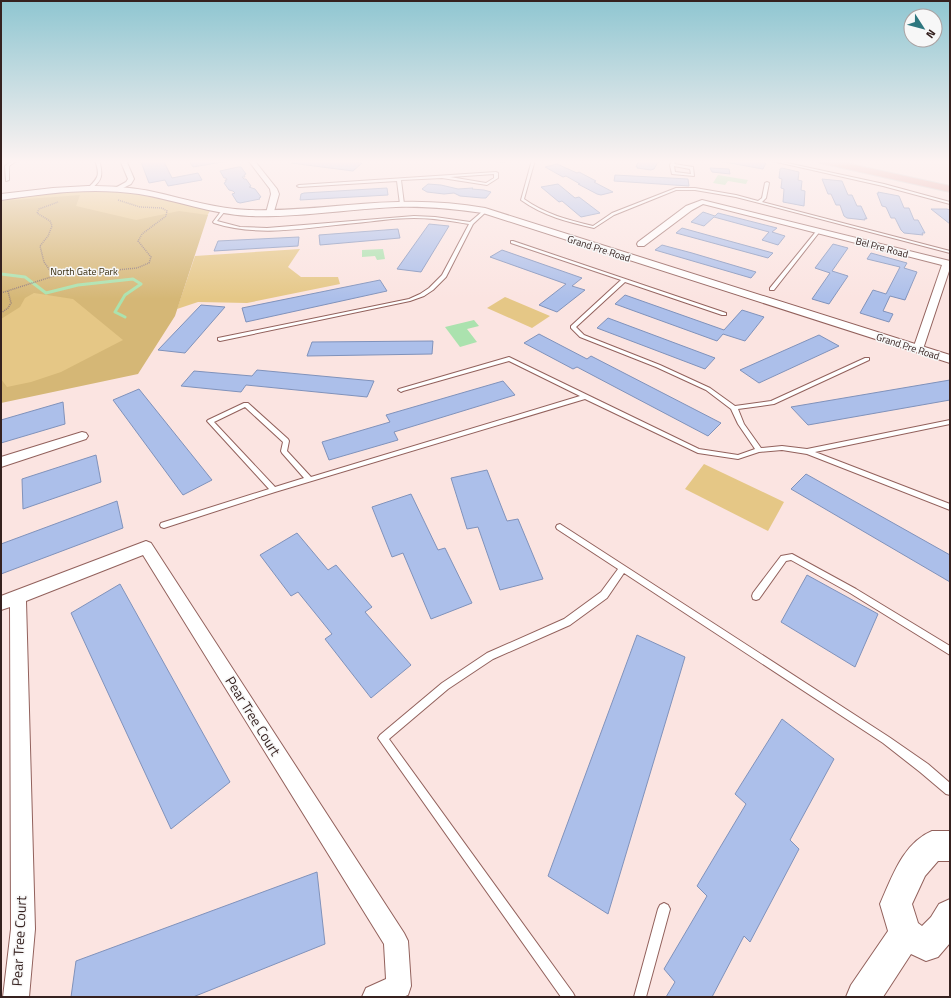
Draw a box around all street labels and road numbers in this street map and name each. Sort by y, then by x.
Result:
street label: Grand Pre Road [565,231,632,266]
street label: Bel Pre Road [854,233,910,262]
street label: Grand Pre Road [874,329,941,364]
street label: Pear Tree Court [221,672,286,760]
street label: Pear Tree Court [6,895,31,987]

